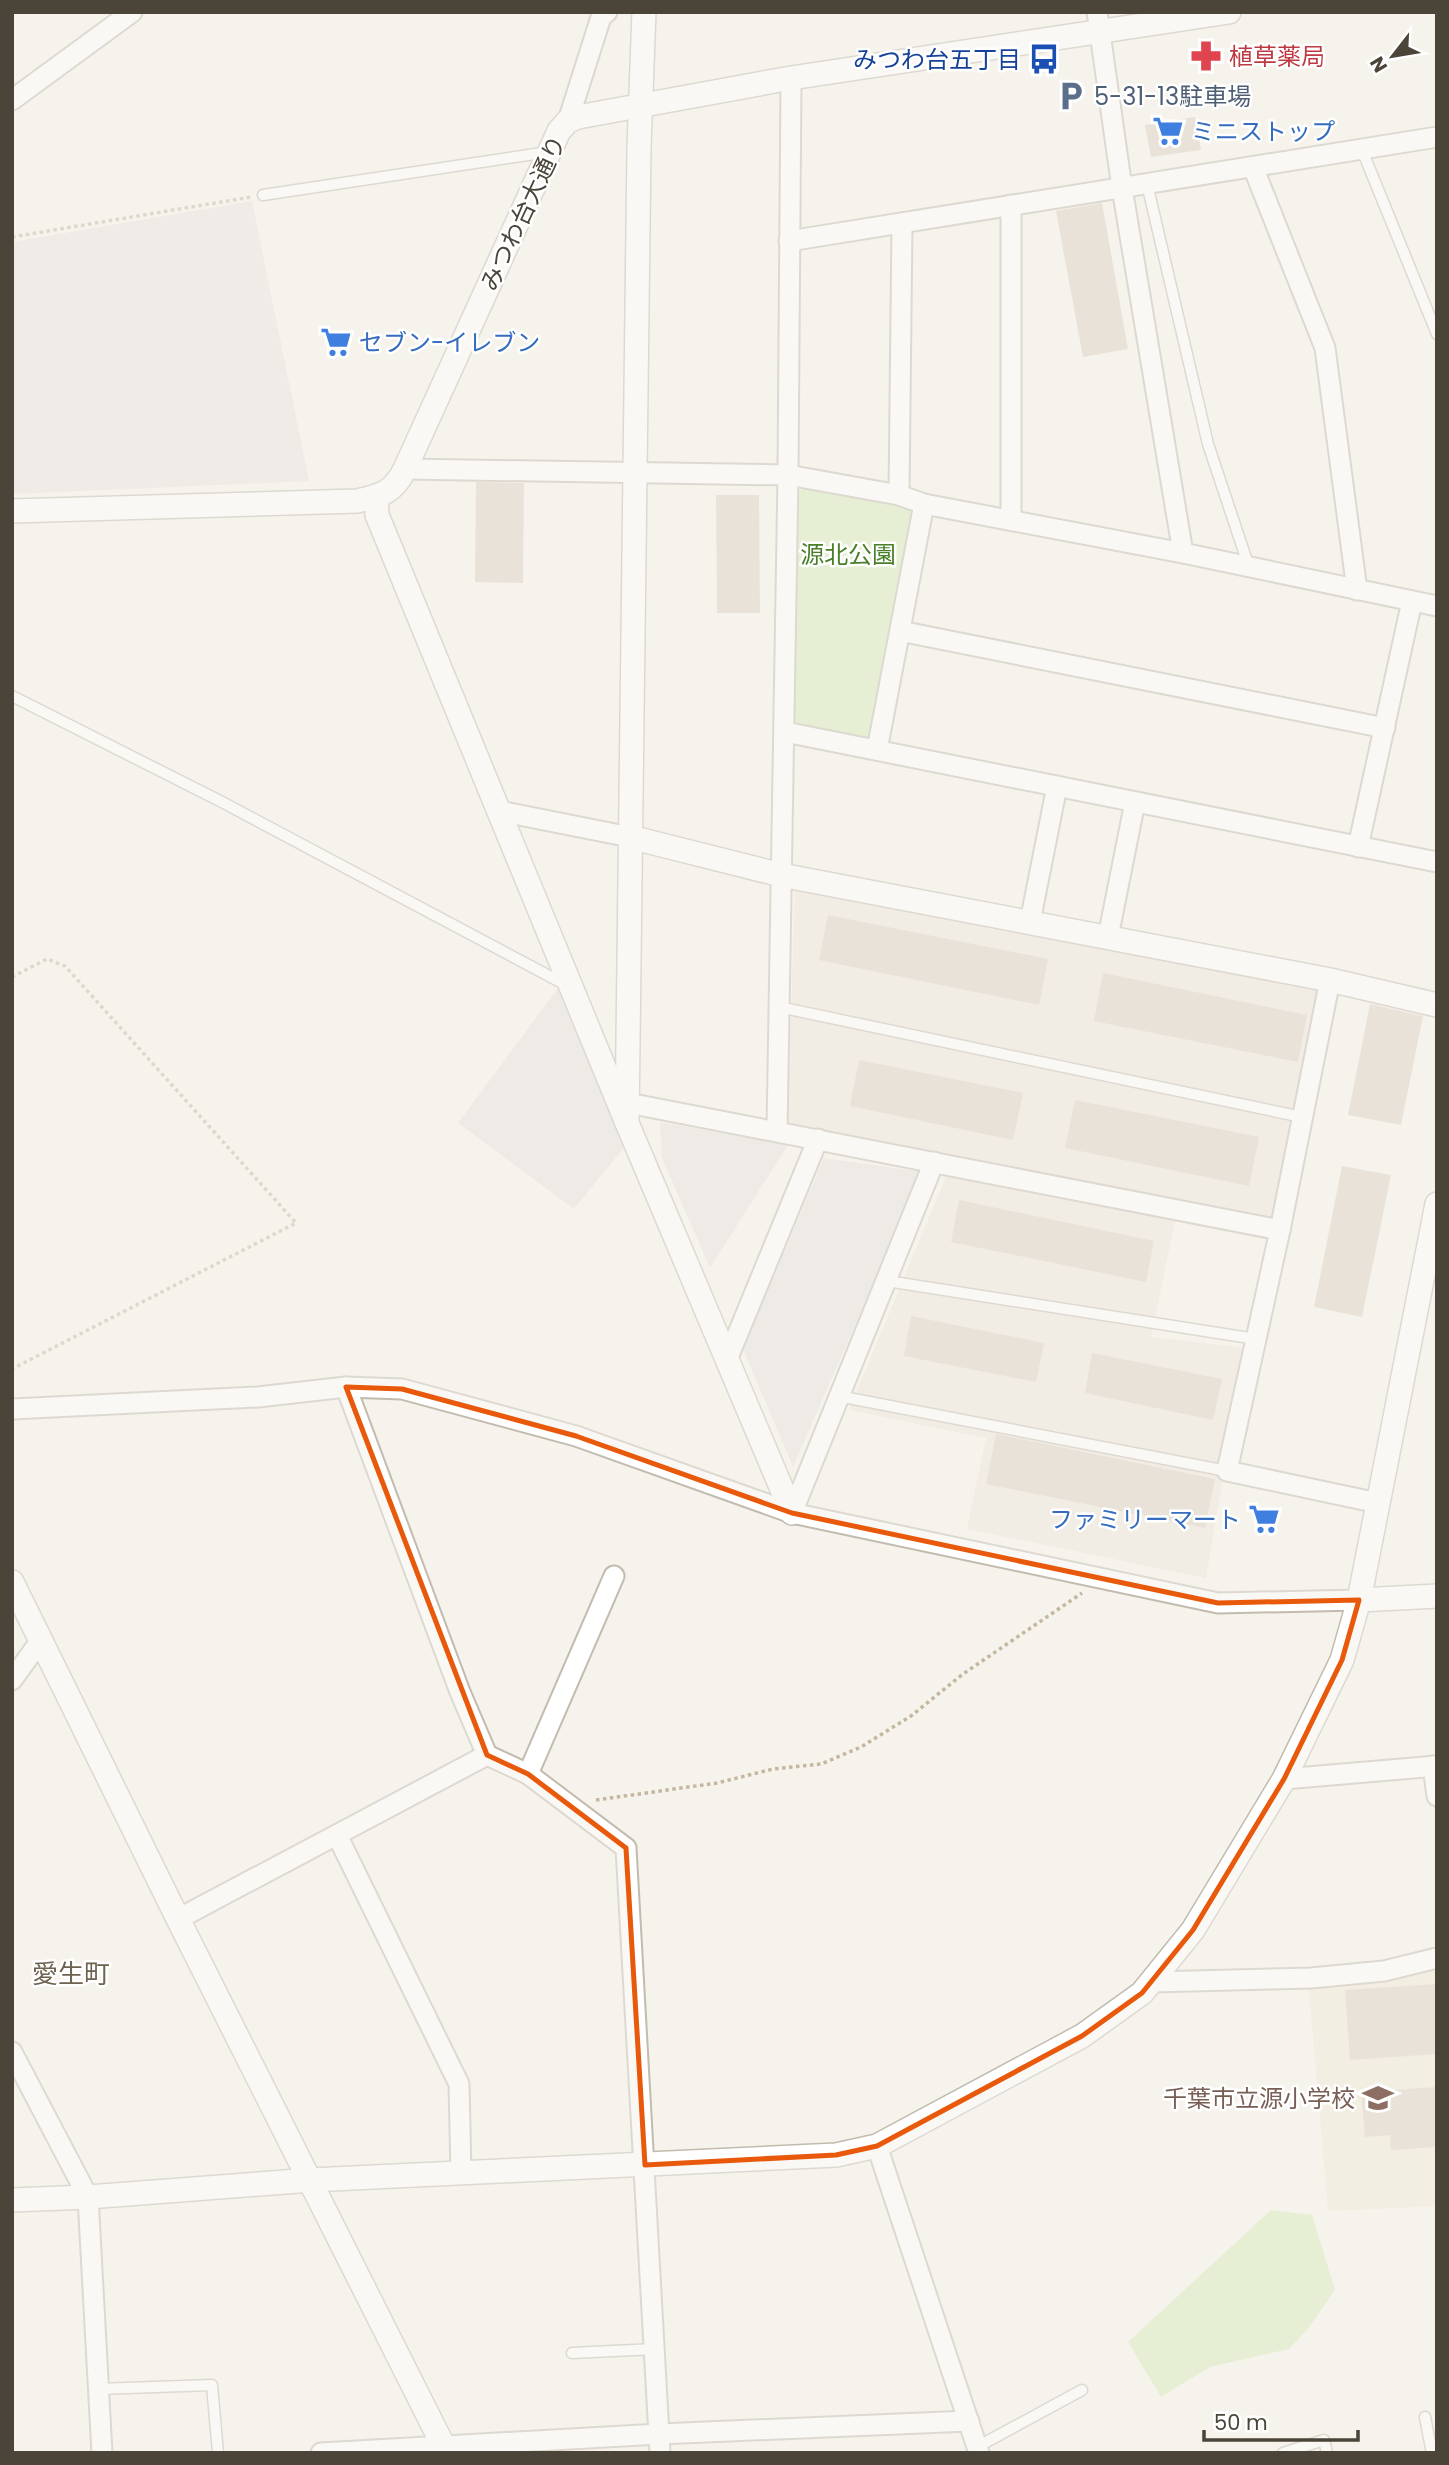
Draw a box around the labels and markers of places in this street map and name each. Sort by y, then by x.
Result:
pharmacy icon: 植草薬局 [1189,39,1223,73]
place label: 植草薬局 [1229,40,1325,73]
bus stop icon: みつわ台五丁目 [1027,42,1061,76]
place label: みつわ台五丁目 [853,43,1021,76]
parking icon: 5-31-13駐車場 [1054,79,1088,113]
place label: 5-31-13駐車場 [1094,80,1251,113]
supermarket icon: ミニストップ [1151,114,1185,148]
place label: ミニストップ [1191,115,1335,148]
supermarket icon: セブン-イレブン [319,325,353,359]
place label: セブン-イレブン [359,326,540,359]
supermarket icon: ファミリーマート [1247,1502,1281,1536]
place label: ファミリーマート [1049,1503,1241,1536]
school or university icon: 千葉市立源小学校 [1361,2081,1395,2115]
place label: 千葉市立源小学校 [1163,2082,1355,2115]

